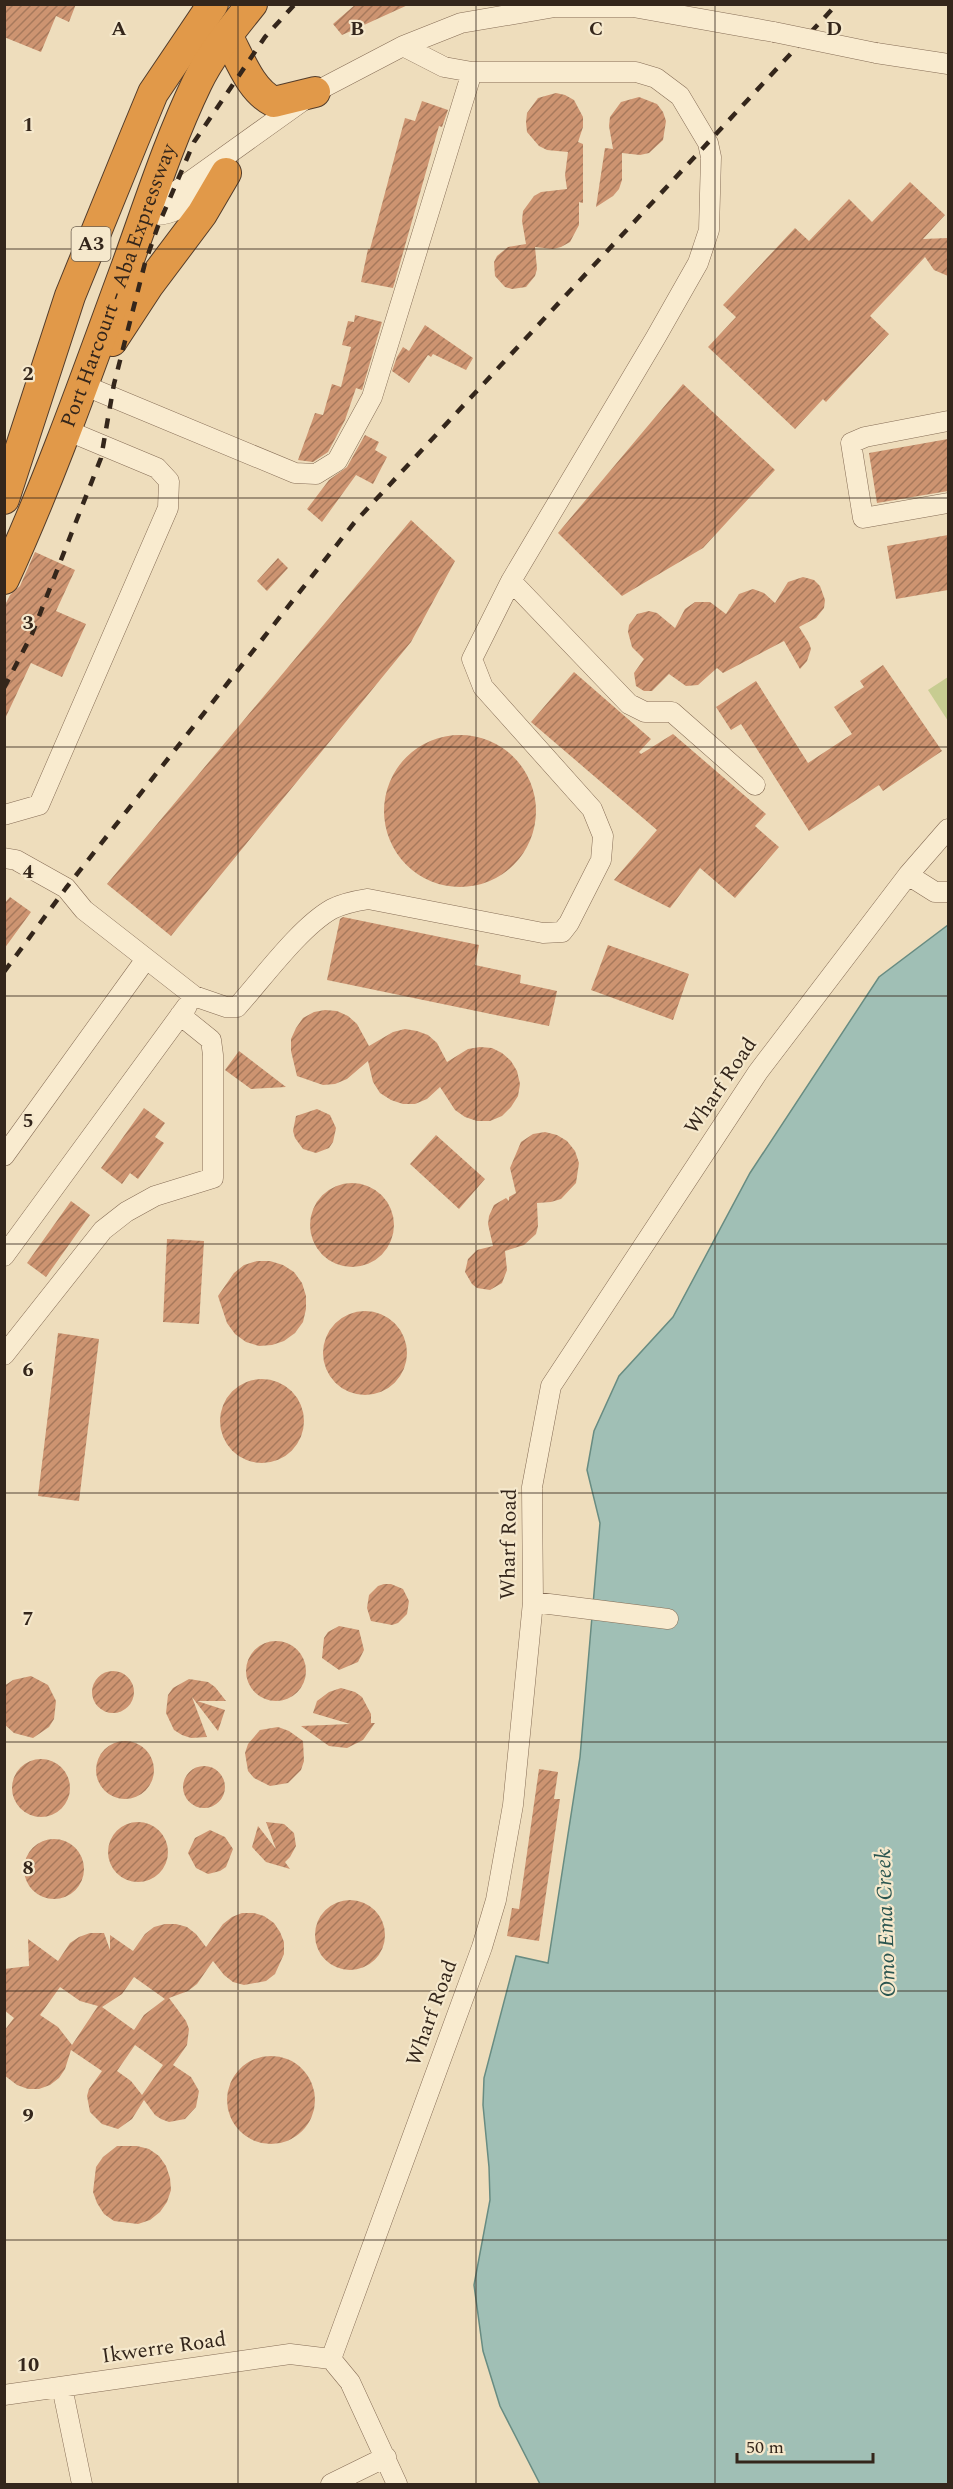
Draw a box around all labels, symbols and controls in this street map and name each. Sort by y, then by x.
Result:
text: A [111,14,127,44]
text: B [350,14,364,44]
text: C [589,14,603,44]
text: D [826,14,842,44]
text: 1 [22,110,34,140]
street label: Port Harcourt - Aba Expressway [52,138,186,432]
road number: A3 [72,227,110,261]
text: 2 [22,359,34,389]
text: 3 [22,608,34,638]
text: 4 [22,857,34,887]
street label: Wharf Road [677,1031,765,1141]
text: 5 [22,1106,34,1136]
text: 6 [22,1355,34,1385]
street label: Wharf Road [492,1488,526,1600]
text: 7 [22,1604,34,1634]
water label: Omo Ema Creek [867,1848,905,1998]
text: 8 [22,1853,34,1883]
street label: Wharf Road [398,1955,466,2071]
text: 9 [22,2101,34,2131]
street label: Ikwerre Road [100,2323,228,2373]
text: 10 [17,2350,39,2380]
scale bar [737,2426,874,2464]
text: 50 m [746,2434,784,2461]

